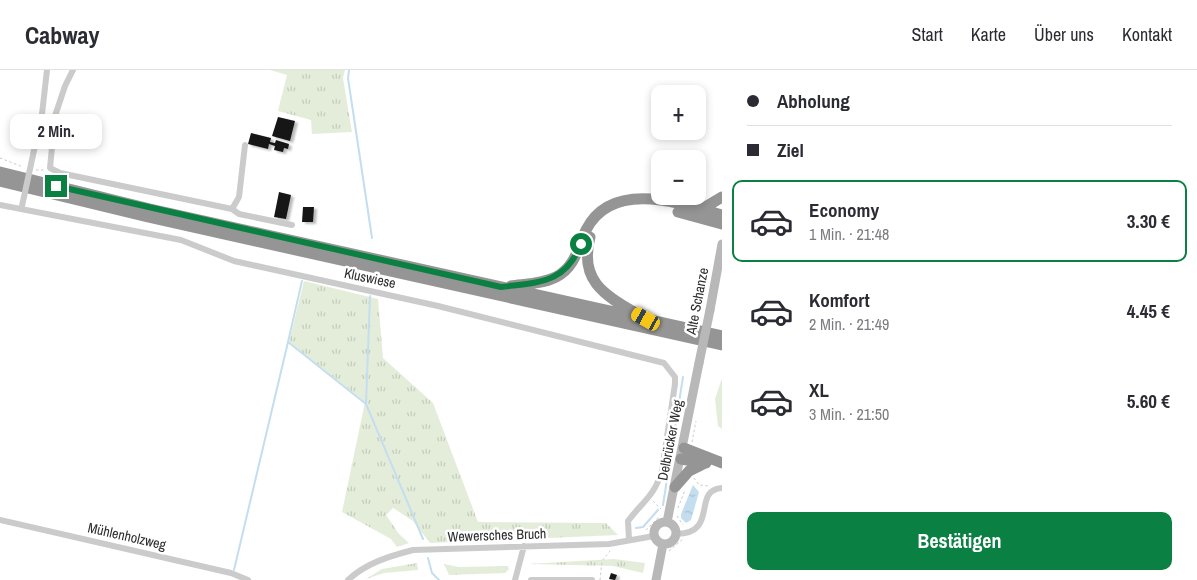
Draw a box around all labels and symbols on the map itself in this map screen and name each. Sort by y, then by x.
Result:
callout: 2 Min. [10,114,102,148]
route end [45,175,67,197]
route start [570,233,592,255]
street label: Kluswiese [343,264,397,292]
street label: Alte Schanze [682,266,712,337]
car [629,305,662,333]
street label: Delbrücker Weg [653,397,687,482]
street label: Mühlenholzweg [86,518,168,554]
street label: Wewersches Bruch [447,524,547,546]

